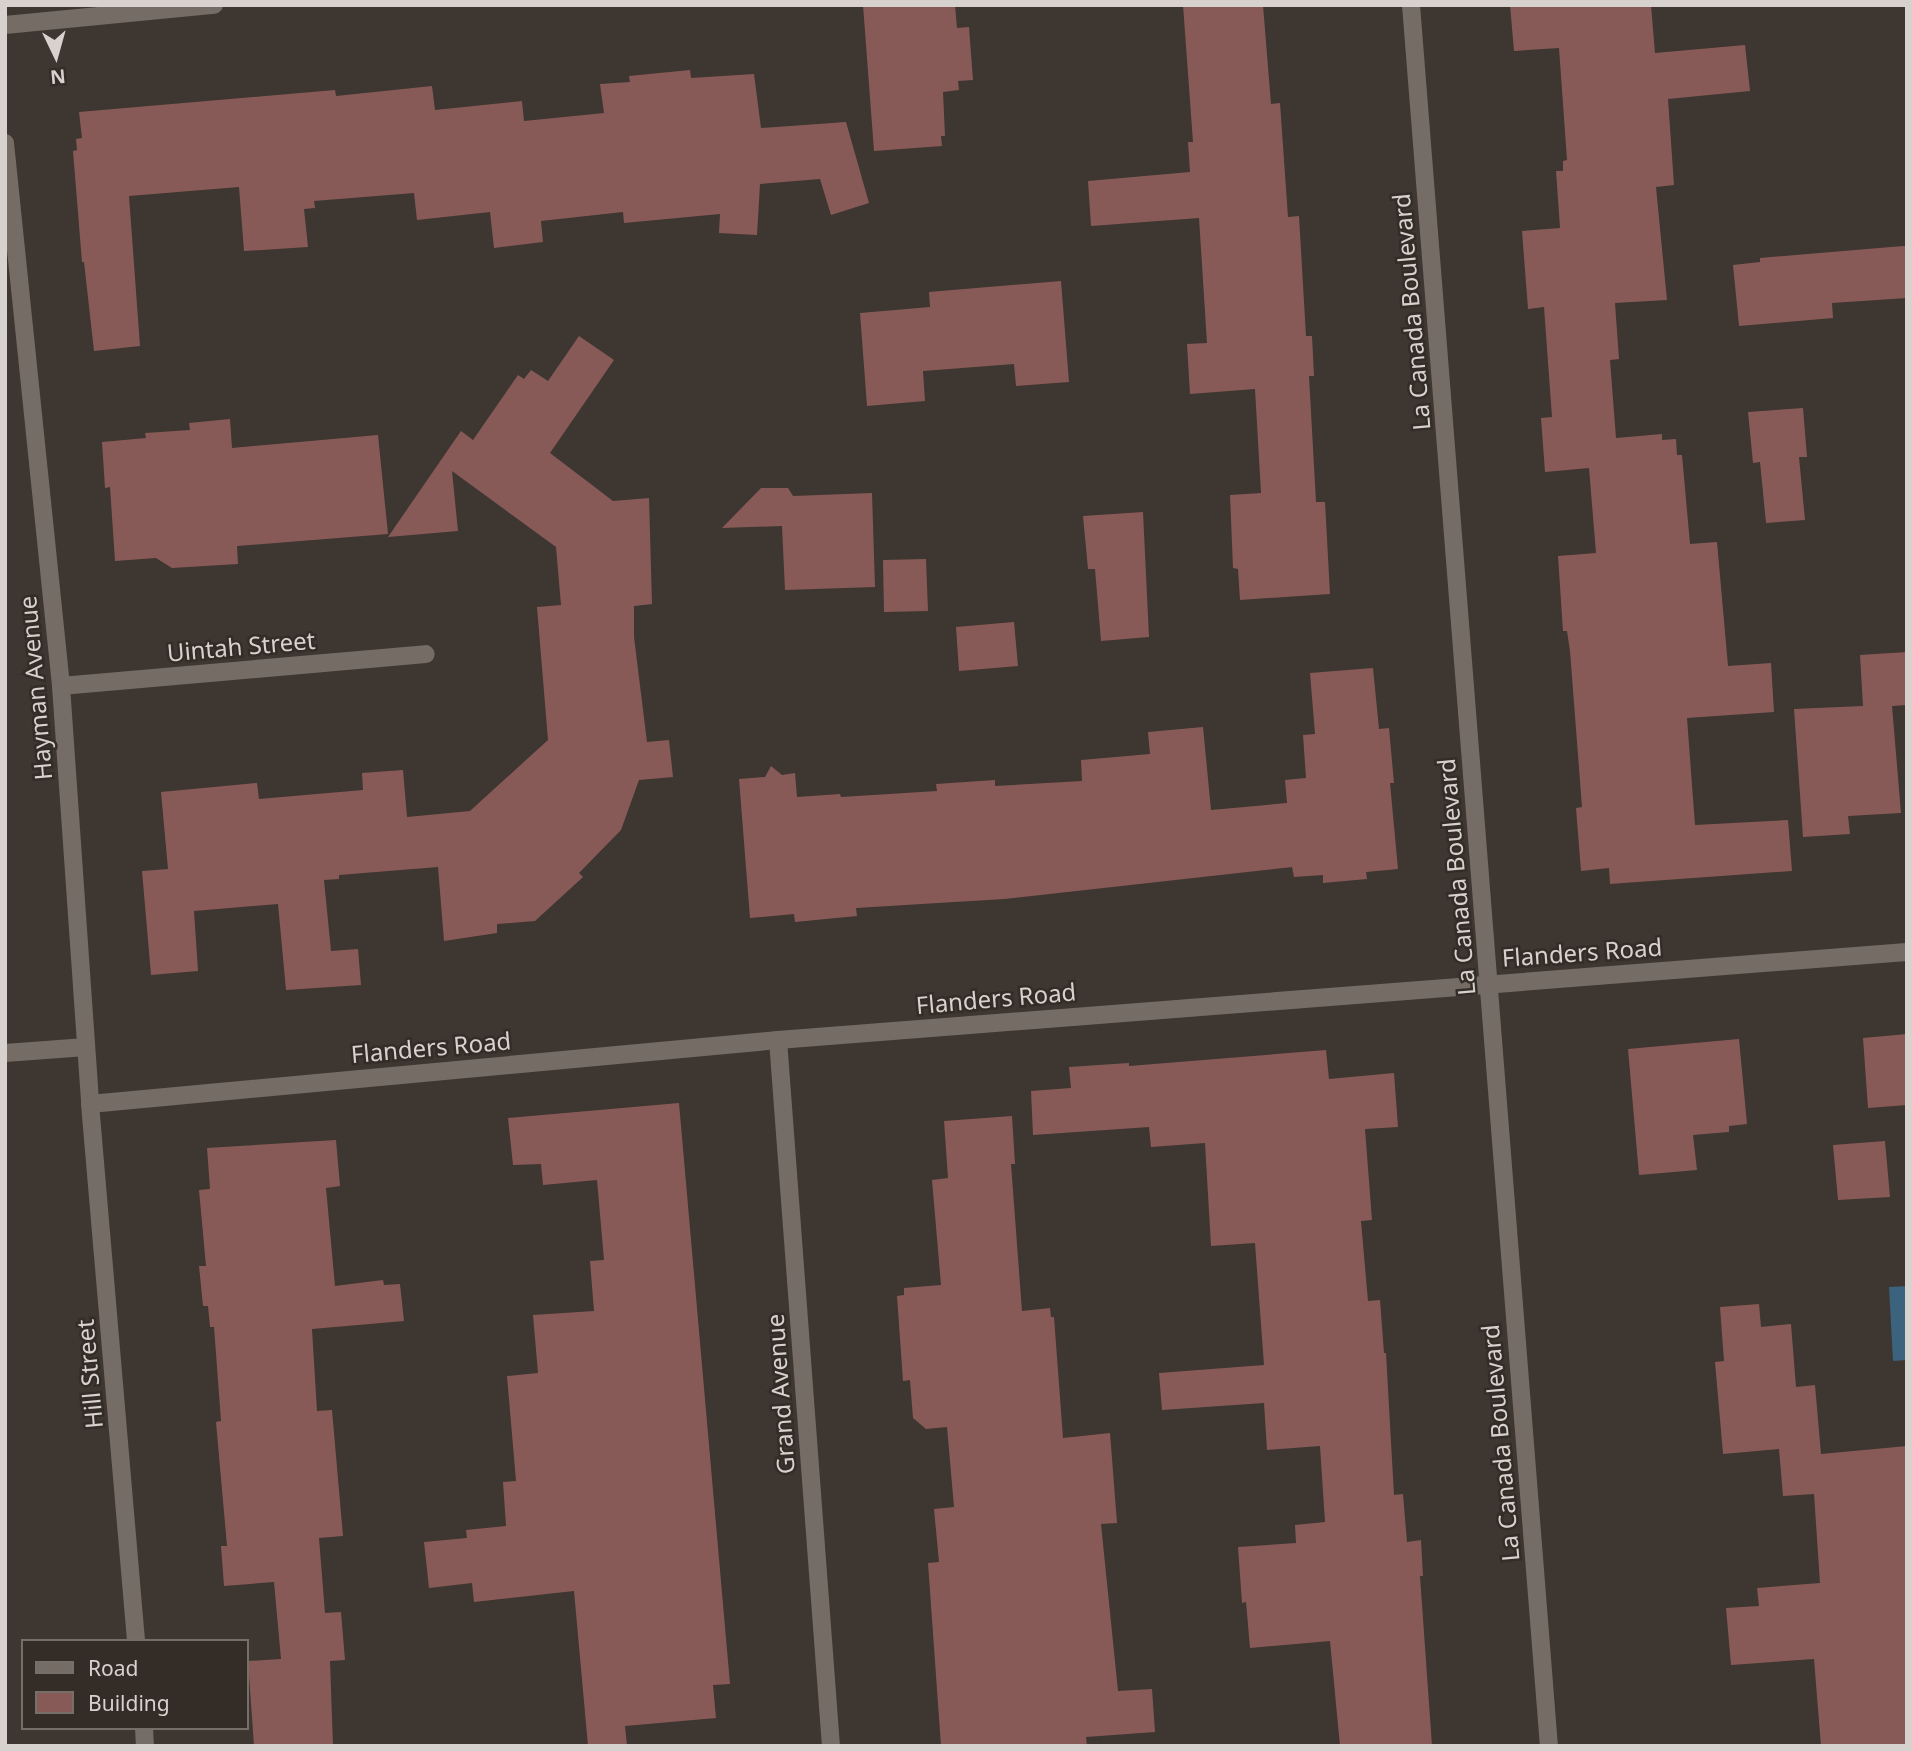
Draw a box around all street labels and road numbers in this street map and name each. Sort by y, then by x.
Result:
street label: La Canada Boulevard [1386,192,1436,432]
street label: Hayman Avenue [13,595,57,781]
street label: Uintah Street [166,625,316,667]
street label: La Canada Boulevard [1431,757,1481,997]
street label: Flanders Road [1501,932,1663,972]
street label: Flanders Road [915,977,1077,1019]
street label: Flanders Road [350,1026,512,1068]
street label: Grand Avenue [760,1313,800,1475]
street label: Hill Street [70,1318,108,1430]
street label: La Canada Boulevard [1475,1323,1525,1563]

